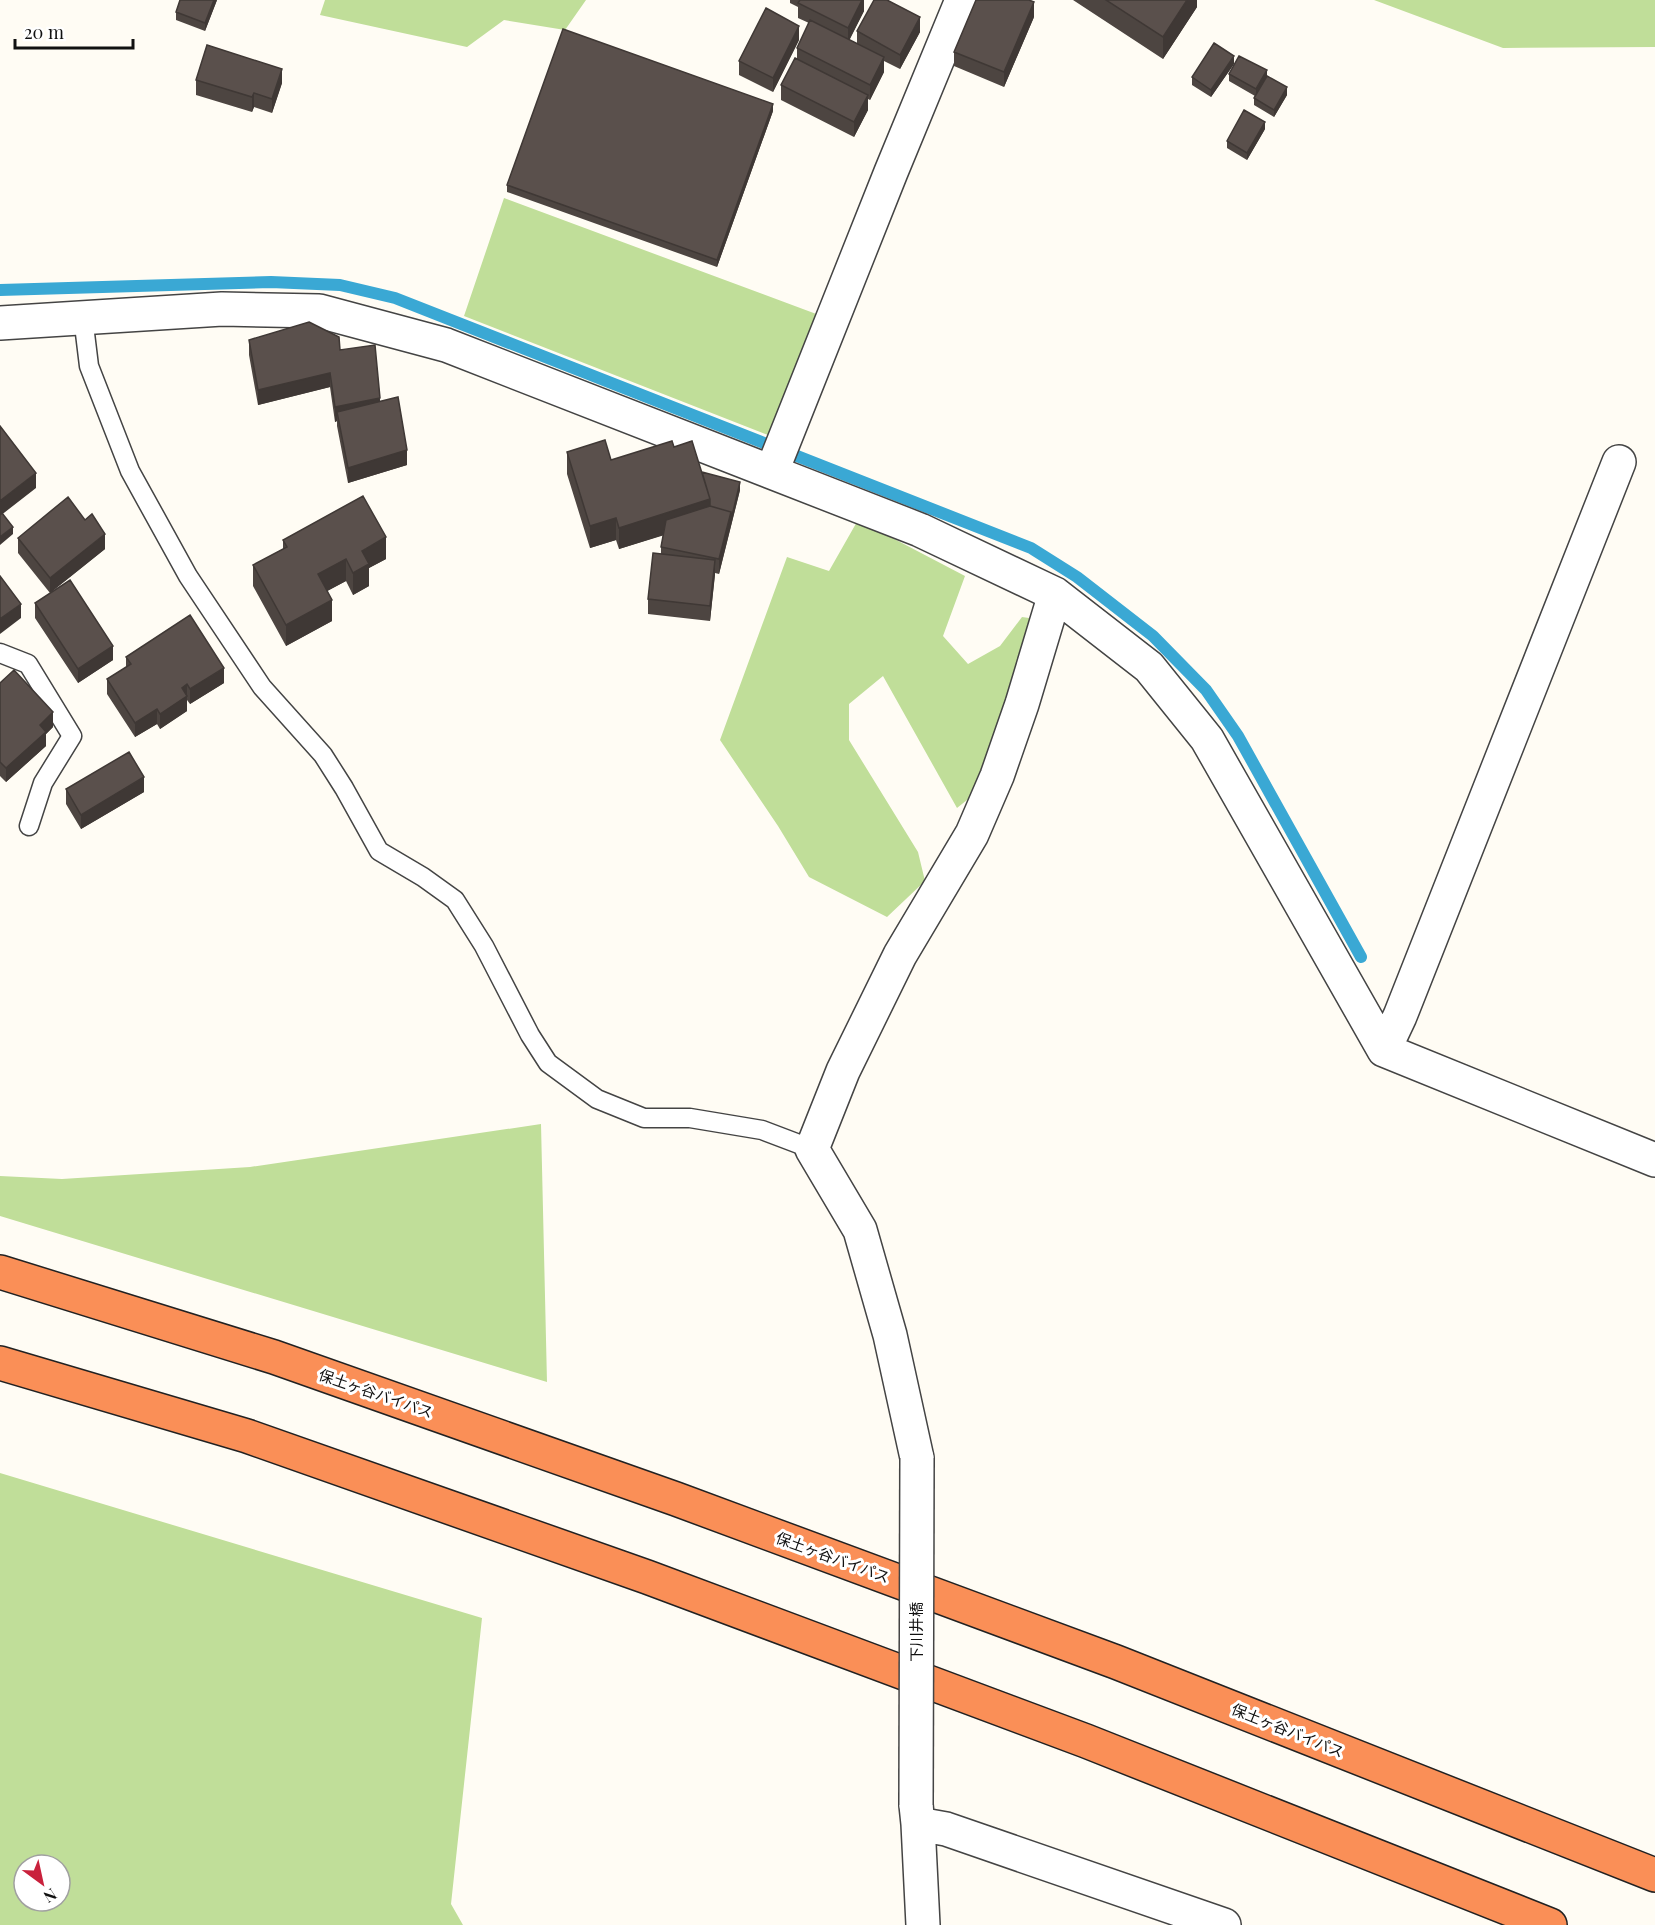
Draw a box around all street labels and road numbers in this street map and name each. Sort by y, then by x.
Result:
street label: 保土ヶ谷バイパス [316,1364,436,1422]
street label: 保土ヶ谷バイパス [773,1527,893,1587]
street label: 下川井橋 [906,1602,926,1662]
street label: 保土ヶ谷バイパス [1229,1698,1347,1762]

